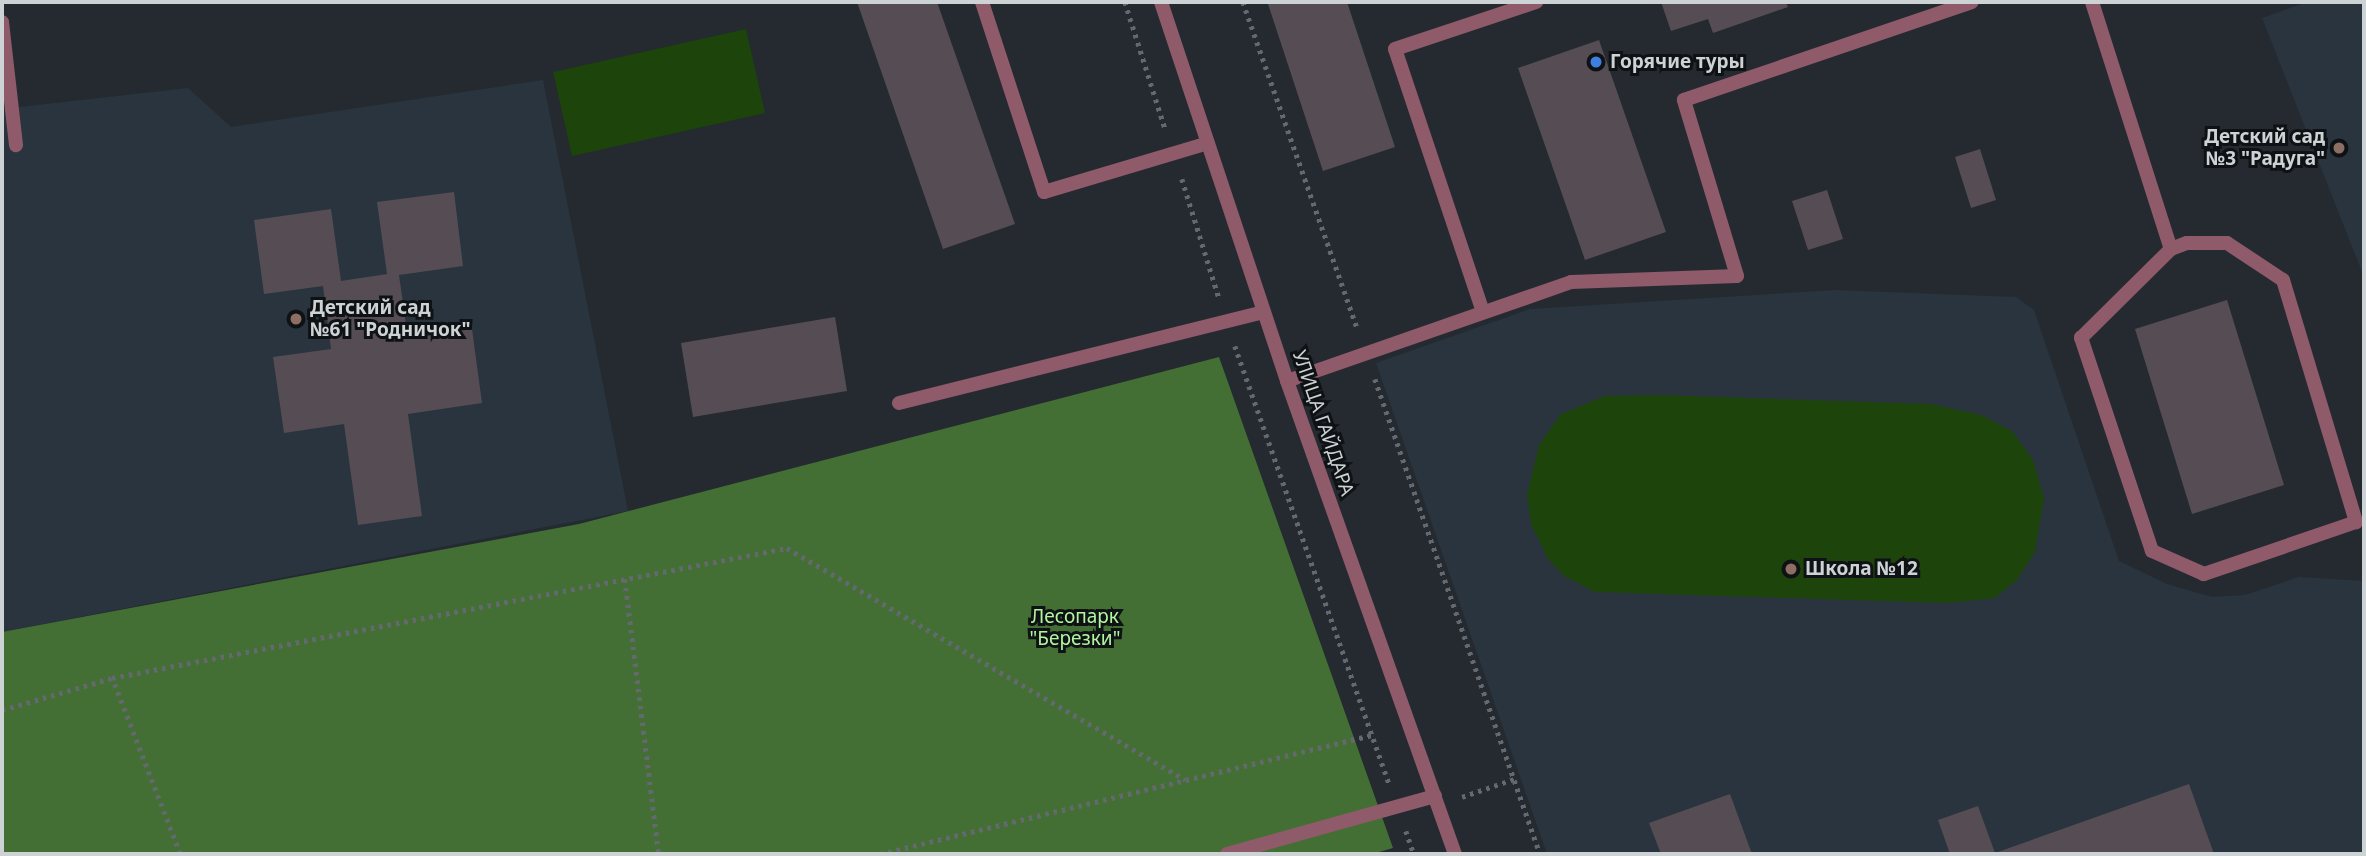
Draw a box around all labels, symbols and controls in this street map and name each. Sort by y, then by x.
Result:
place label: Горячие туры [1610,51,1745,73]
marker: Горячие туры [1588,54,1604,70]
place label: Детский сад №3 "Радуга" [2204,126,2325,170]
marker: Детский сад №3 "Радуга" [2331,140,2347,156]
place label: Детский сад №61 "Родничок" [310,297,471,341]
marker: Детский сад №61 "Родничок" [288,311,304,327]
street label: УЛИЦА ГАЙДАРА [1287,347,1359,499]
place label: Школа №12 [1805,558,1918,580]
marker: Школа №12 [1783,561,1799,577]
park label: Лесопарк "Березки" [1030,606,1120,650]

